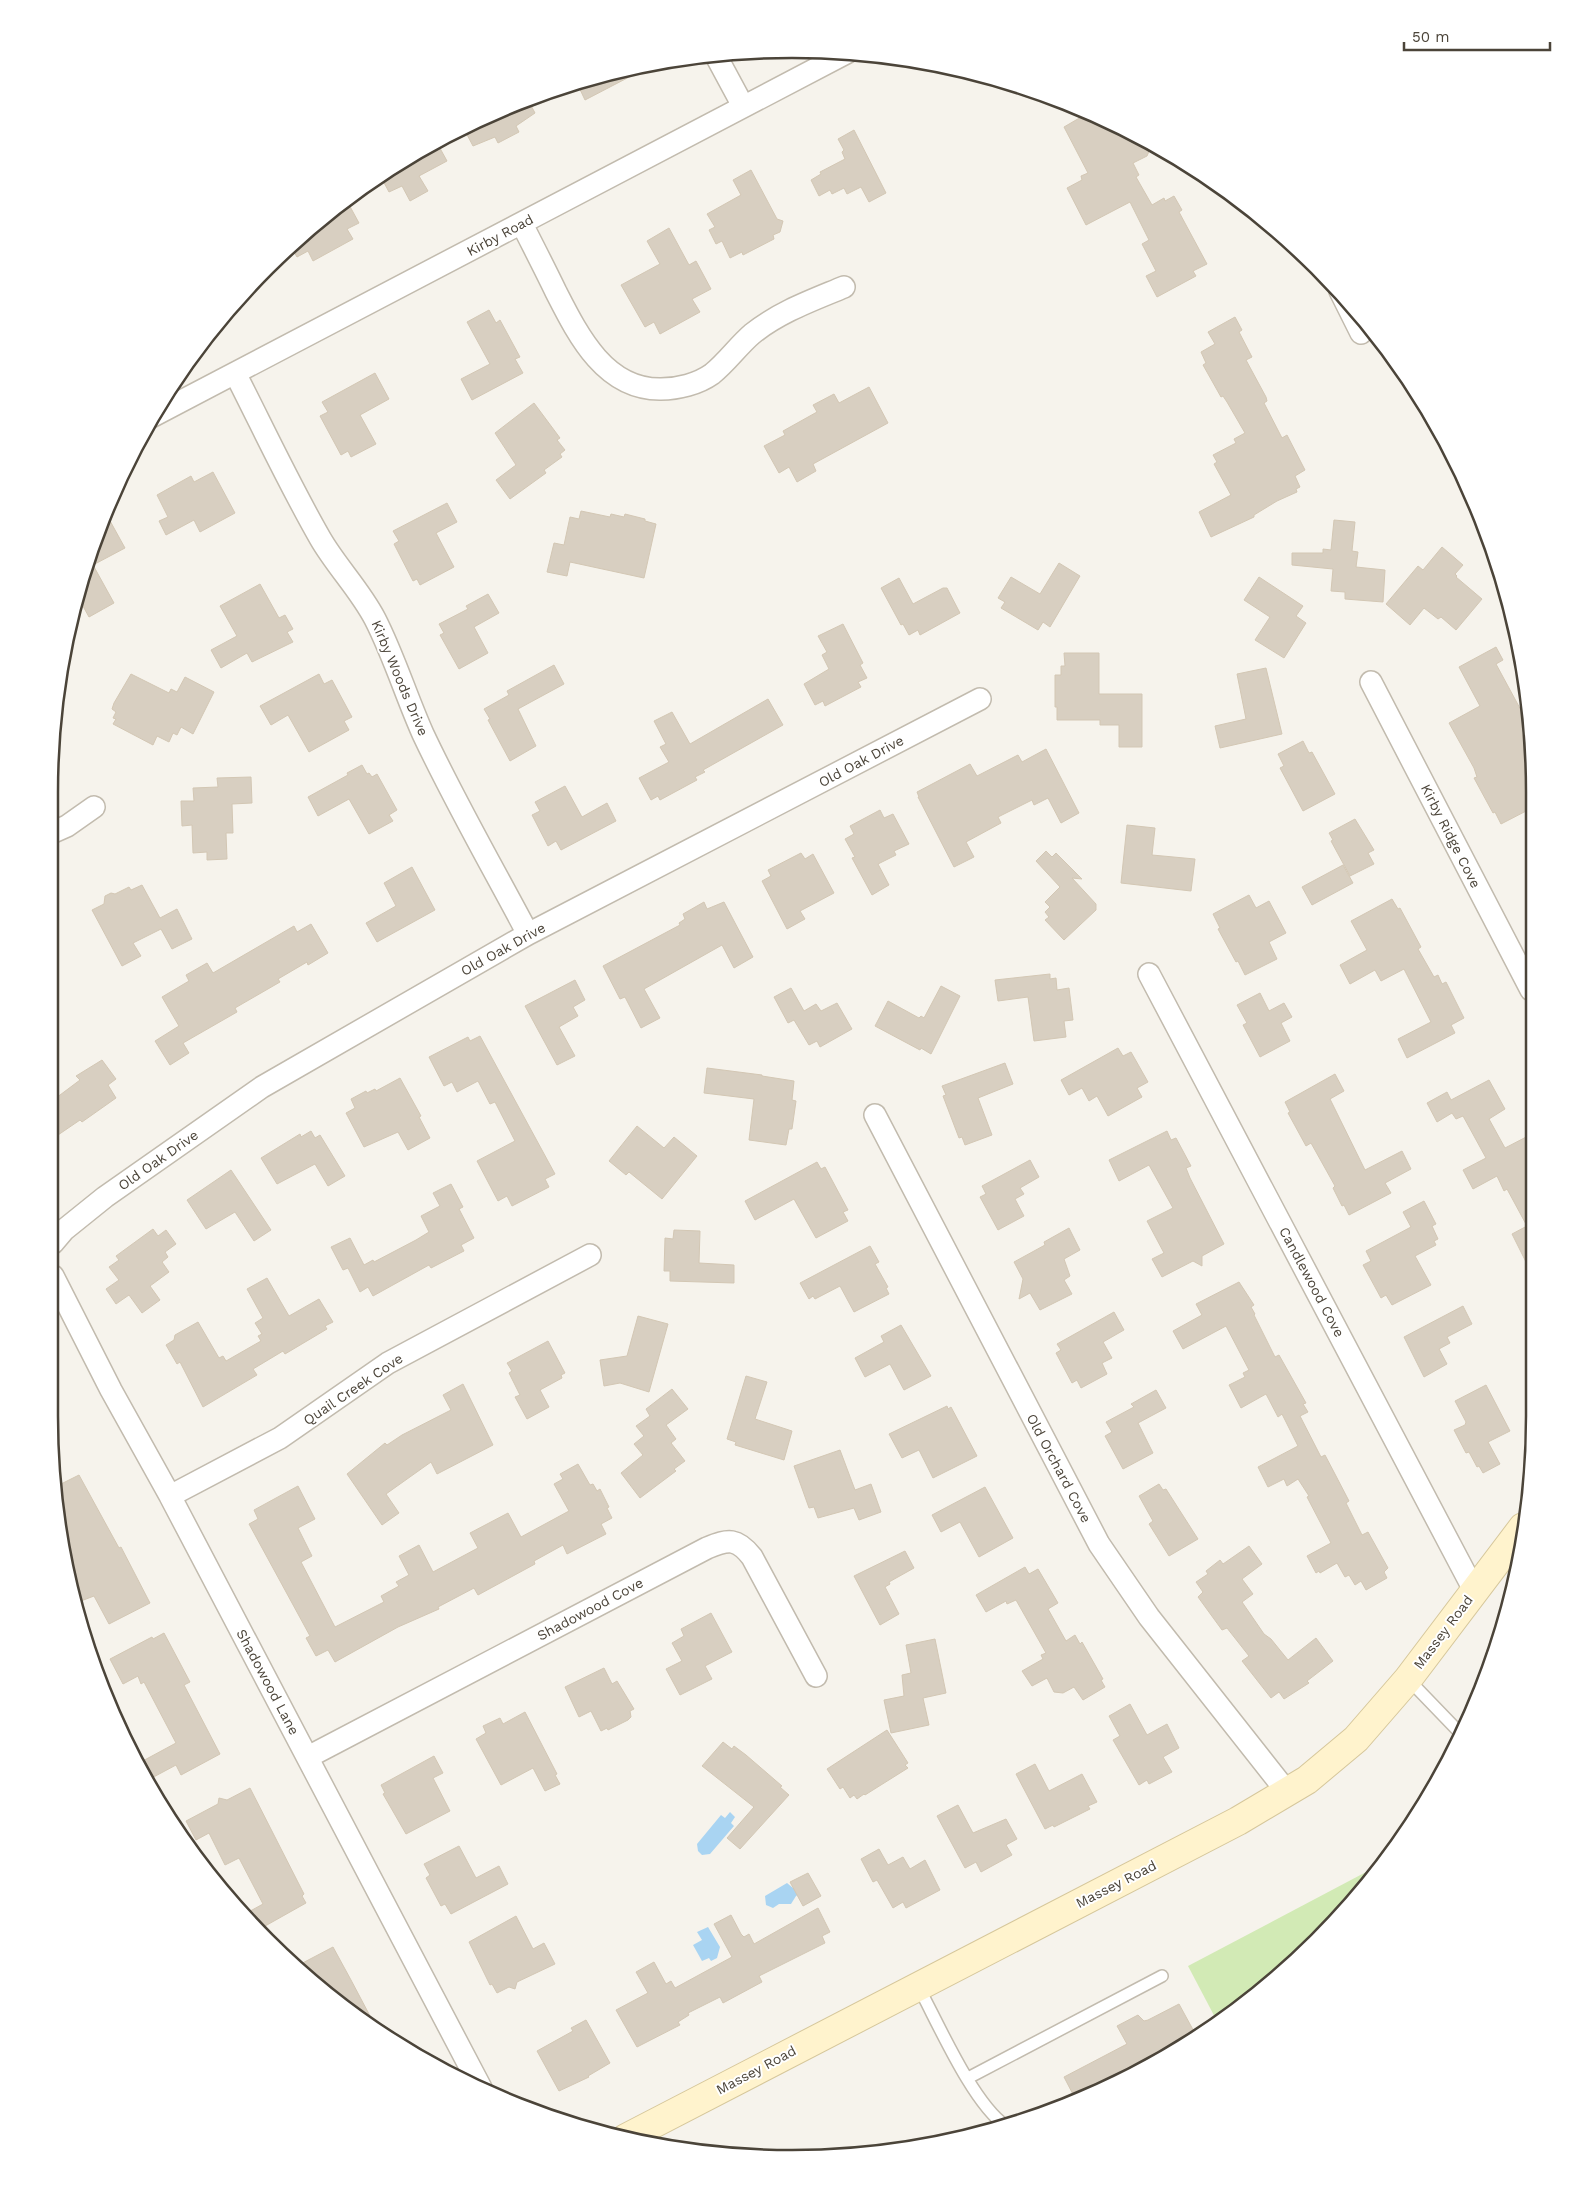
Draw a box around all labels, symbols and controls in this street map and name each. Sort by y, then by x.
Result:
scale bar [1404,20,1550,52]
text: 50 m [1412,28,1449,46]
street label: Kirby Road [464,211,536,259]
street label: Kirby Woods Drive [368,618,432,738]
street label: Old Oak Drive [816,732,906,790]
street label: Kirby Ridge Cove [1418,781,1484,891]
street label: Old Oak Drive [458,919,548,979]
street label: Old Oak Drive [115,1127,201,1193]
street label: Candlewood Cove [1276,1224,1348,1340]
street label: Quail Creek Cove [300,1350,406,1428]
street label: Old Orchard Cove [1024,1411,1094,1525]
street label: Shadowood Cove [534,1574,646,1644]
street label: Massey Road [1410,1592,1476,1672]
street label: Shadowood Lane [233,1626,303,1738]
street label: Massey Road [1073,1857,1159,1911]
street label: Massey Road [713,2042,799,2098]

